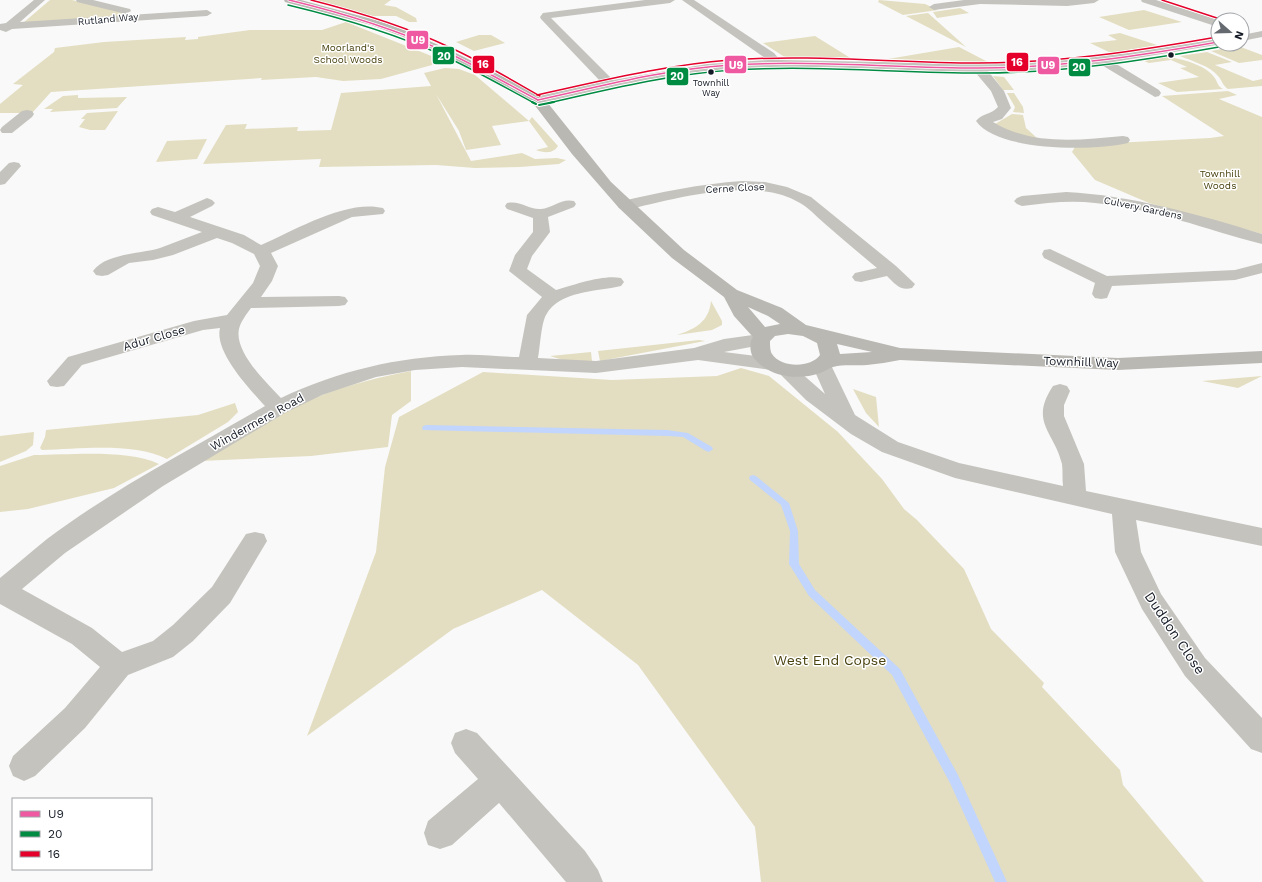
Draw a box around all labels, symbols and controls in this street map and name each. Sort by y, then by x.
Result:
street label: Rutland Way [77,11,140,27]
north arrow [1210,12,1250,52]
text: N [1231,29,1246,41]
line badge: U9 [406,30,429,50]
text: U9 [411,34,426,47]
park label: Moorland's School Woods [314,42,382,65]
line badge: 20 [432,46,455,65]
text: 20 [437,50,451,63]
unlabelled marker [1166,50,1176,60]
line badge: 16 [1006,52,1029,72]
line badge: 16 [472,55,495,74]
line badge: U9 [724,55,747,74]
text: 16 [1011,56,1023,69]
line badge: U9 [1037,56,1060,75]
text: 16 [477,58,489,71]
line badge: 20 [1068,58,1091,77]
text: U9 [729,59,744,72]
text: U9 [1041,59,1056,72]
text: 20 [1072,61,1086,74]
line badge: 20 [666,67,689,86]
marker: Townhill Way [706,67,716,77]
text: 20 [670,70,684,83]
place label: Townhill Way [693,78,729,98]
park label: Townhill Woods [1200,168,1240,191]
street label: Cerne Close [705,181,765,195]
street label: Culvery Gardens [1103,194,1183,222]
street label: Adur Close [121,322,187,354]
street label: Townhill Way [1043,354,1120,370]
street label: Windermere Road [208,390,306,454]
street label: Duddon Close [1142,589,1208,677]
park label: West End Copse [774,652,886,668]
legend [12,798,152,870]
text: U9 [48,807,64,821]
text: 20 [48,827,62,841]
text: 16 [48,847,60,861]

